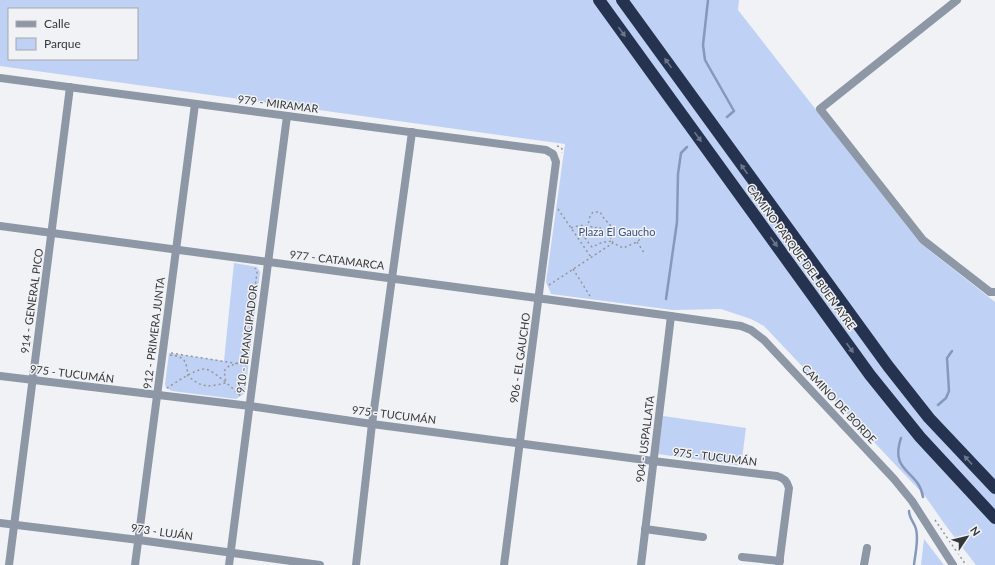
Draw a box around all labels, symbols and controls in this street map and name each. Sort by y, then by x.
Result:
legend [8,8,138,60]
text: Calle [44,16,70,31]
one-way arrow [617,26,626,37]
text: Parque [44,36,81,51]
one-way arrow [664,58,672,69]
street label: 979 - MIRAMAR [237,92,319,115]
one-way arrow [694,132,702,142]
one-way arrow [740,163,748,174]
street label: CAMINO PARQUE DEL BUEN AYRE [744,181,859,332]
park label: Plaza El Gaucho [579,225,655,238]
one-way arrow [770,237,778,248]
street label: 914 - GENERAL PICO [18,247,45,354]
street label: 977 - CATAMARCA [289,247,386,272]
street label: 912 - PRIMERA JUNTA [140,276,167,390]
street label: 910 - EMANCIPADOR [233,284,260,394]
street label: 906 - EL GAUCHO [507,312,532,404]
one-way arrow [846,342,854,353]
street label: CAMINO DE BORDE [799,361,879,446]
street label: 975 - TUCUMÁN [29,362,115,385]
street label: 904 - USPALLATA [633,394,656,483]
street label: 975 - TUCUMÁN [351,403,437,426]
street label: 975 - TUCUMÁN [672,445,758,468]
one-way arrow [963,455,973,465]
north arrow [947,517,987,557]
street label: 973 - LUJÁN [130,521,194,542]
text: N [968,524,983,538]

